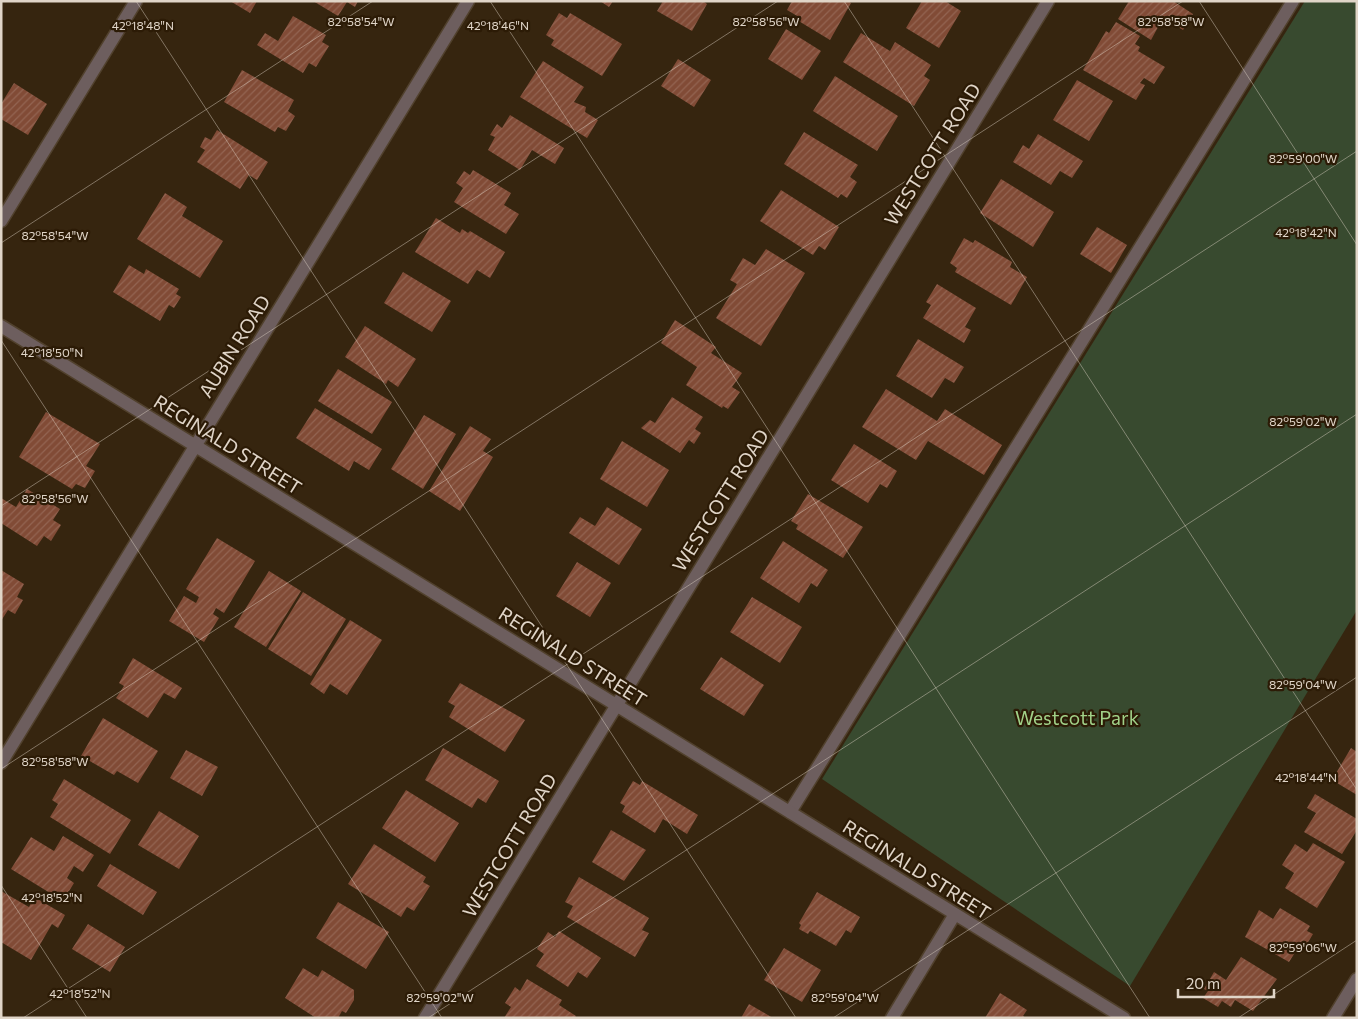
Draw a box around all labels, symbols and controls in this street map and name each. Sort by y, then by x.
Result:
text: 82°58'54"W [327,14,395,28]
text: 82°58'56"W [732,14,800,28]
text: 82°58'58"W [1137,14,1205,28]
text: 42°18'48"N [112,18,174,32]
text: 42°18'46"N [467,18,529,32]
street label: WESTCOTT ROAD [879,79,985,229]
text: 82°59'00"W [1269,151,1337,165]
text: 42°18'42"N [1275,225,1337,239]
text: 82°58'54"W [21,228,89,242]
street label: AUBIN ROAD [193,291,275,401]
text: 42°18'50"N [21,345,83,359]
street label: REGINALD STREET [150,389,306,499]
text: 82°59'02"W [1269,414,1337,428]
street label: WESTCOTT ROAD [667,425,773,575]
text: 82°58'56"W [21,491,89,505]
street label: REGINALD STREET [495,601,651,711]
text: 82°59'04"W [1269,677,1337,691]
park label: Westcott Park [1015,706,1139,729]
text: 82°58'58"W [21,754,89,768]
street label: WESTCOTT ROAD [457,769,561,921]
text: 42°18'44"N [1275,770,1337,784]
street label: REGINALD STREET [839,814,995,924]
text: 42°18'52"N [21,890,83,904]
text: 82°59'06"W [1269,940,1337,954]
scale bar [1178,966,1274,998]
text: 20 m [1186,974,1220,992]
text: 42°18'52"N [49,986,111,1000]
text: 82°59'02"W [406,990,474,1004]
text: 82°59'04"W [811,990,879,1004]

